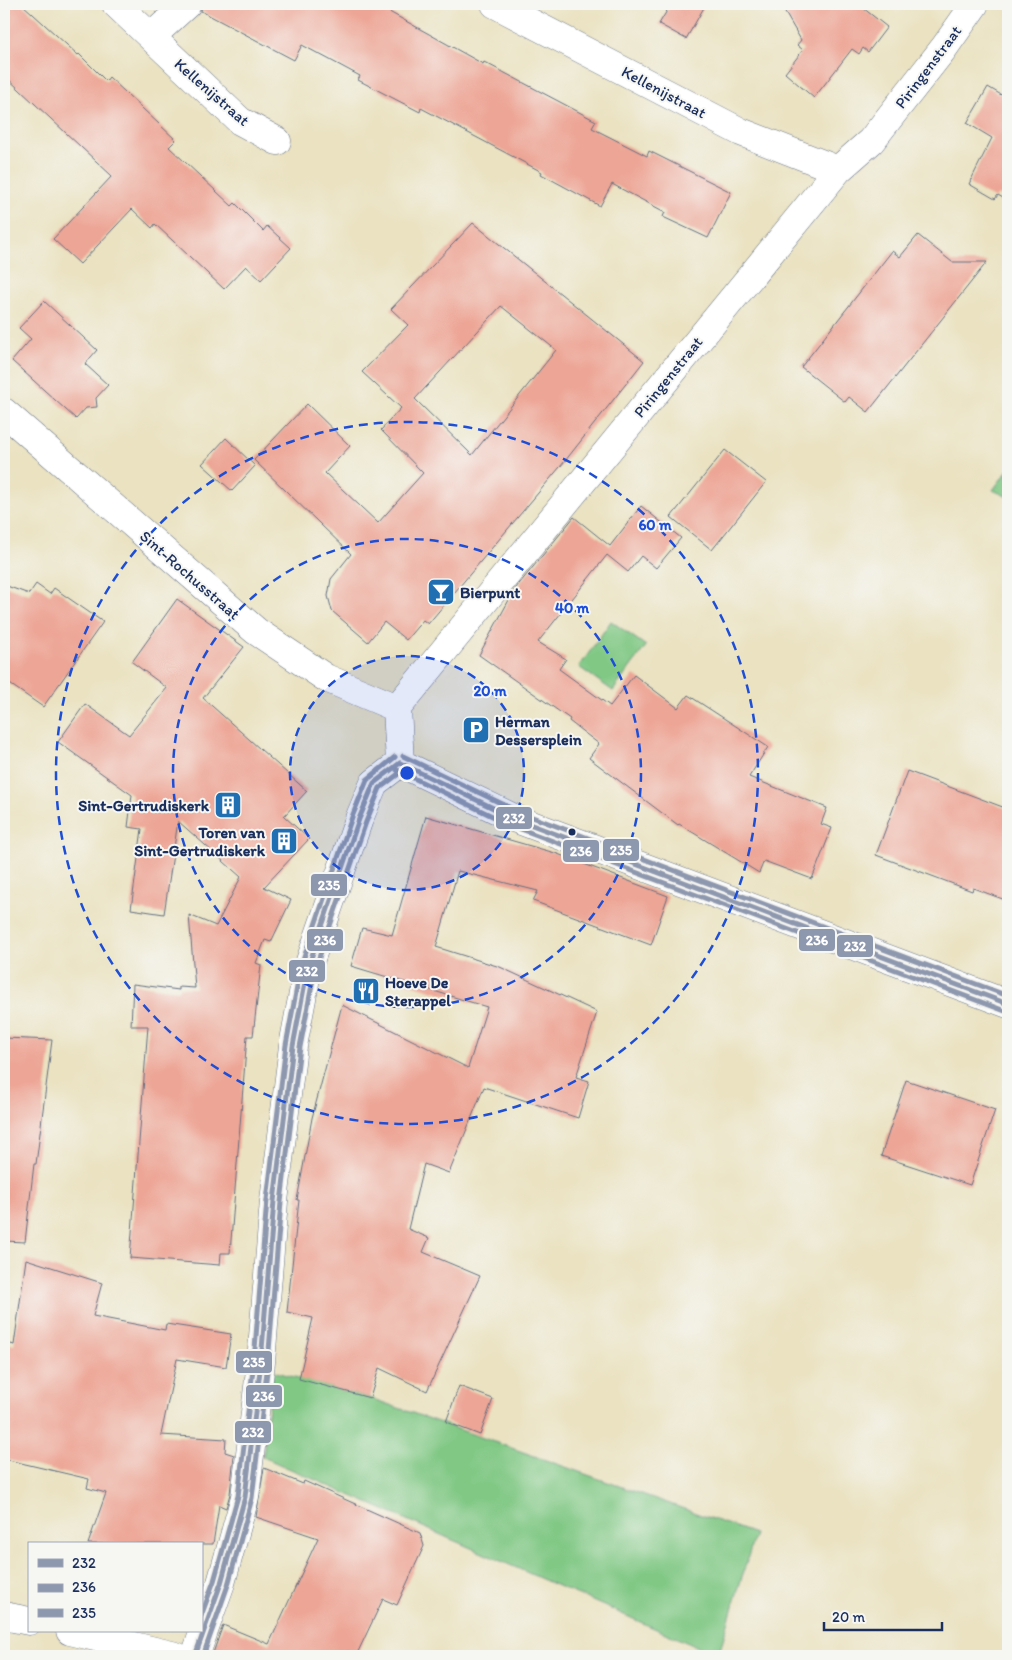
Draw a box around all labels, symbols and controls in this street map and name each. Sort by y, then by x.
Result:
street label: Piringenstraat [891,22,965,112]
street label: Kellenijstraat [171,54,253,130]
street label: Kellenijstraat [618,62,710,122]
street label: Piringenstraat [630,333,706,421]
text: 60 m [638,516,672,534]
street label: Sint-Rochusstraat [136,526,244,624]
bar icon: Bierpunt [426,577,456,607]
place label: Bierpunt [460,583,520,603]
text: 40 m [555,599,590,617]
text: 20 m [473,682,507,700]
place label: Herman Dessersplein [495,712,583,750]
parking icon: Herman Dessersplein [461,715,491,745]
centre of rings [398,764,416,782]
building icon: Sint-Gertrudiskerk [213,790,243,820]
place label: Sint-Gertrudiskerk [78,796,210,815]
line badge: 232 [495,806,533,830]
text: 232 [503,810,526,827]
place label: Toren van Sint-Gertrudiskerk [134,823,266,860]
building icon: Toren van Sint-Gertrudiskerk [269,826,299,856]
unlabelled marker [567,827,577,837]
line badge: 235 [602,838,640,862]
line badge: 236 [562,839,600,863]
text: 235 [610,842,633,859]
text: 236 [570,843,593,860]
line badge: 235 [310,873,348,897]
text: 235 [318,877,341,894]
line badge: 236 [306,928,344,952]
line badge: 236 [798,928,836,952]
text: 236 [314,932,337,949]
text: 236 [806,932,829,949]
line badge: 232 [836,934,874,958]
text: 232 [844,938,867,955]
line badge: 232 [288,959,326,983]
text: 232 [296,963,319,980]
place label: Hoeve De Sterappel [385,973,451,1011]
restaurant icon: Hoeve De Sterappel [351,976,381,1006]
line badge: 235 [235,1350,273,1374]
text: 235 [243,1354,266,1371]
line badge: 236 [245,1384,283,1408]
text: 236 [253,1388,276,1405]
line badge: 232 [234,1420,272,1444]
text: 232 [242,1424,265,1441]
legend [28,1542,202,1632]
text: 232 [72,1554,96,1572]
text: 236 [72,1578,96,1596]
scale bar [824,1600,942,1632]
text: 235 [72,1604,96,1622]
text: 20 m [832,1608,866,1626]

